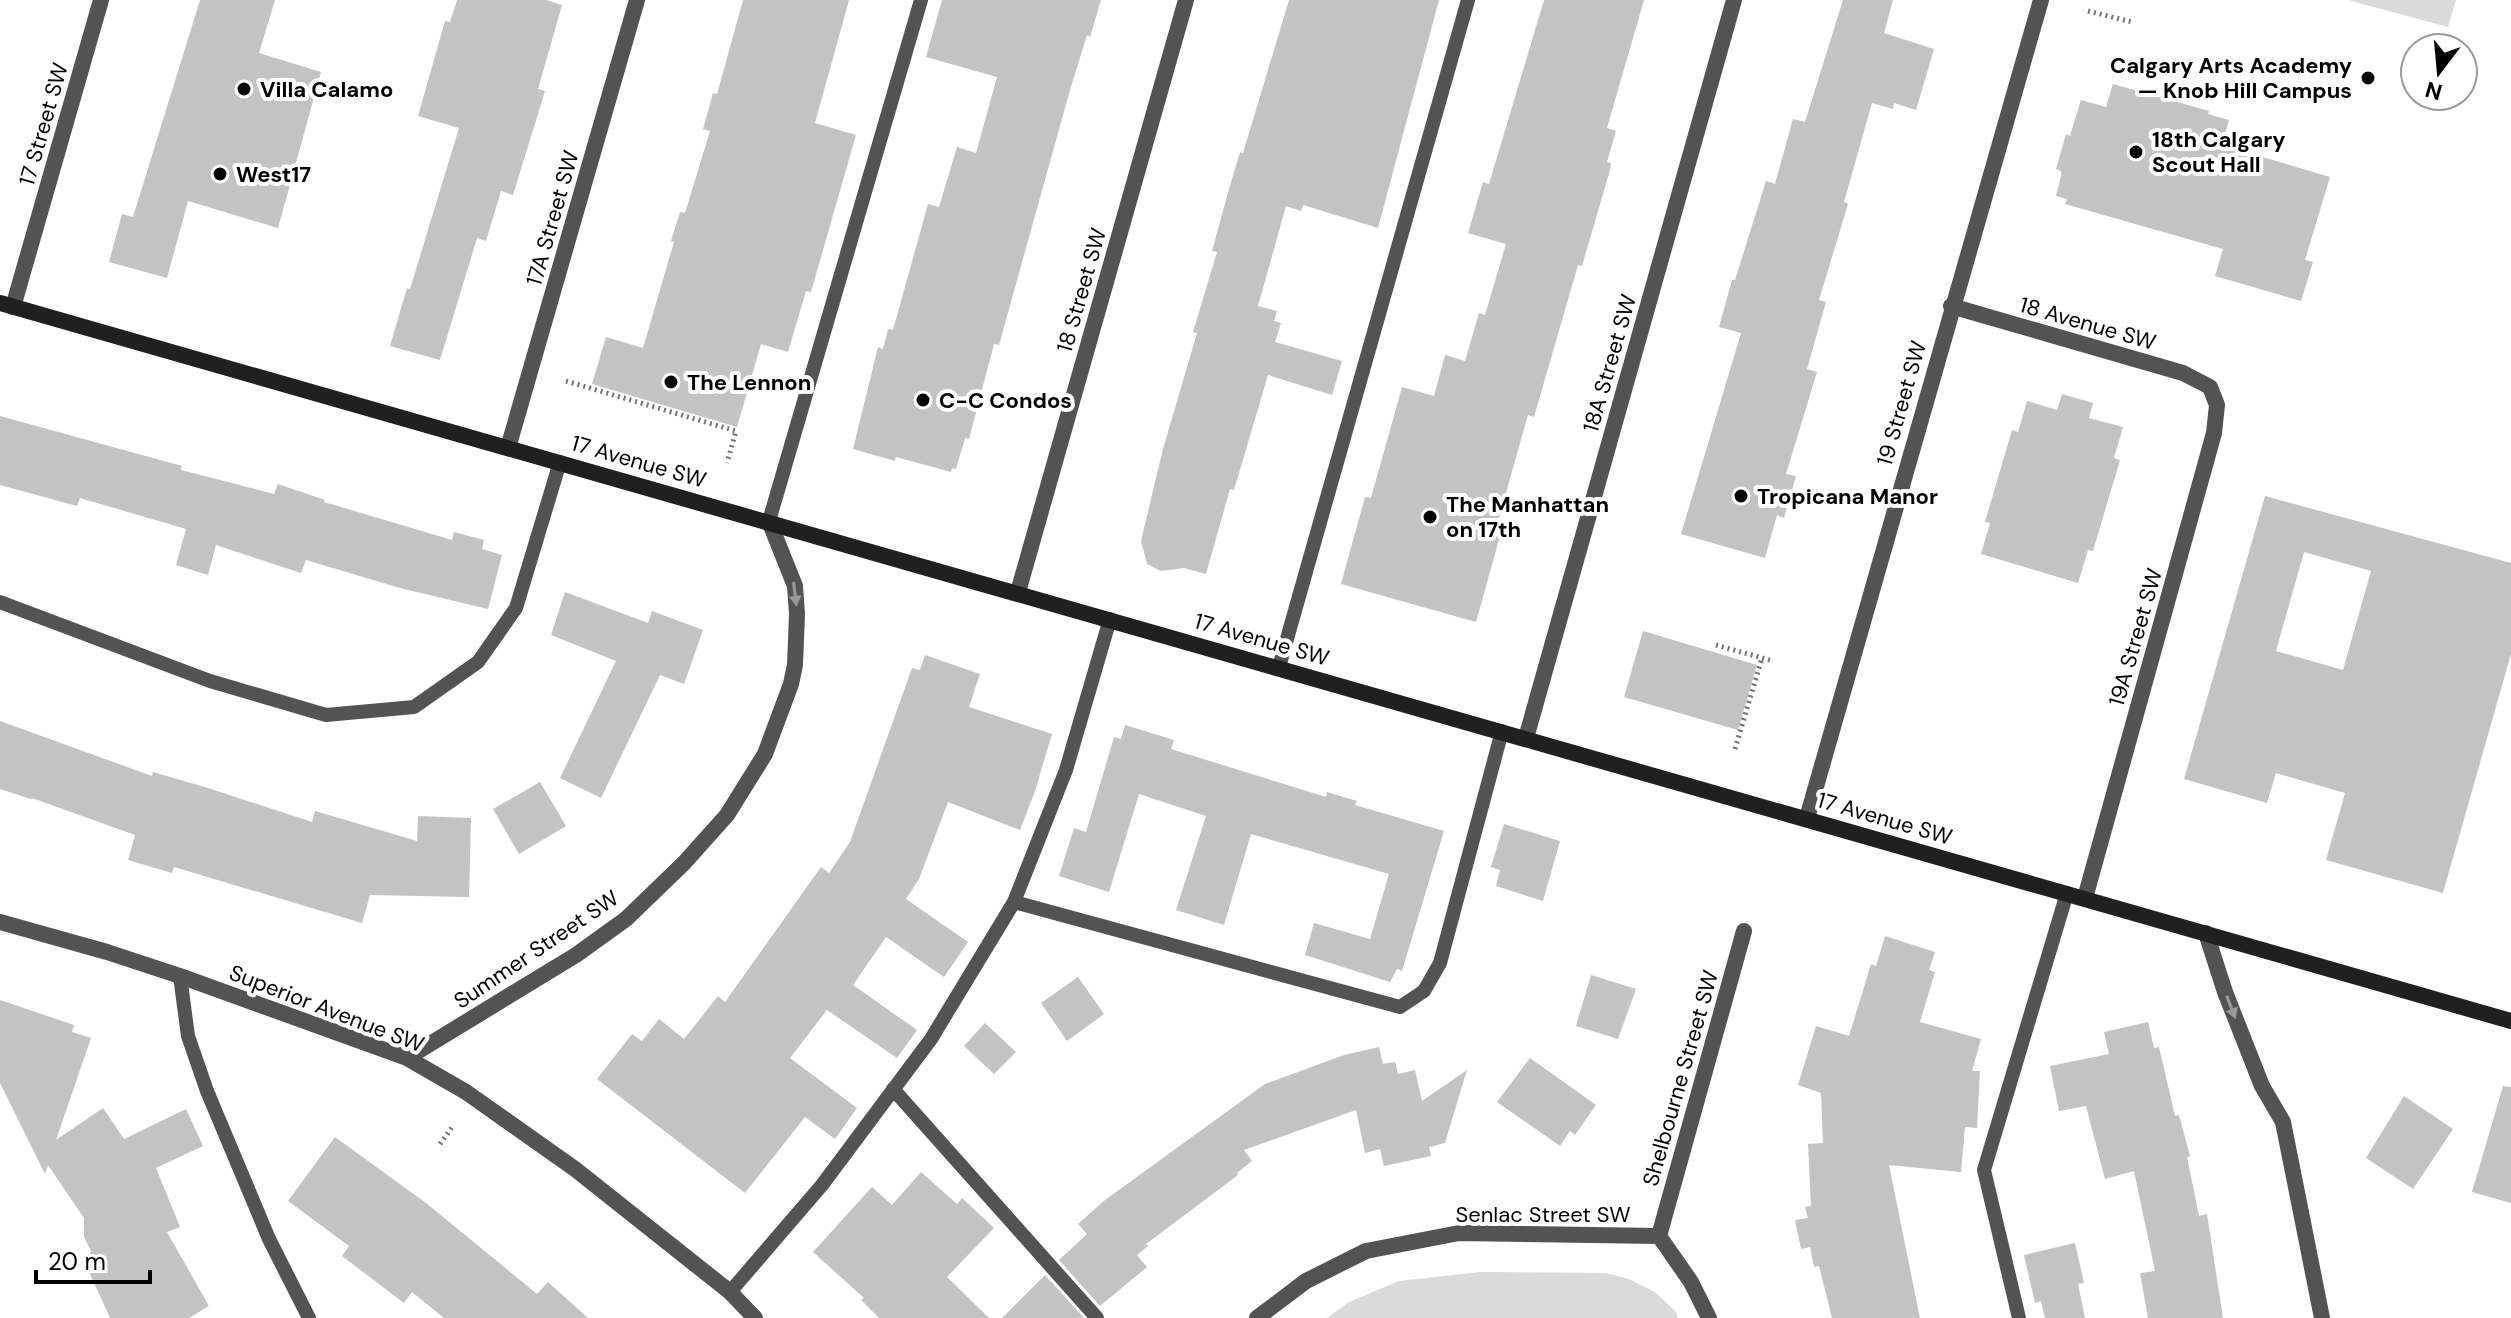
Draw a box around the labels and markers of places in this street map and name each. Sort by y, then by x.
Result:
place label: Calgary Arts Academy — Knob Hill Campus [2110,51,2352,105]
marker: Calgary Arts Academy — Knob Hill Campus [2359,69,2377,87]
place label: Villa Calamo [260,75,393,104]
marker: Villa Calamo [235,80,253,98]
place label: 18th Calgary Scout Hall [2152,125,2286,179]
marker: 18th Calgary Scout Hall [2127,143,2145,161]
place label: West17 [236,160,311,189]
marker: West17 [211,165,229,183]
place label: The Lennon [687,368,811,397]
marker: The Lennon [662,373,680,391]
place label: C-C Condos [939,386,1072,415]
marker: C-C Condos [914,391,932,409]
place label: Tropicana Manor [1757,482,1938,511]
marker: Tropicana Manor [1732,487,1750,505]
place label: The Manhattan on 17th [1446,490,1609,544]
marker: The Manhattan on 17th [1421,508,1439,526]

